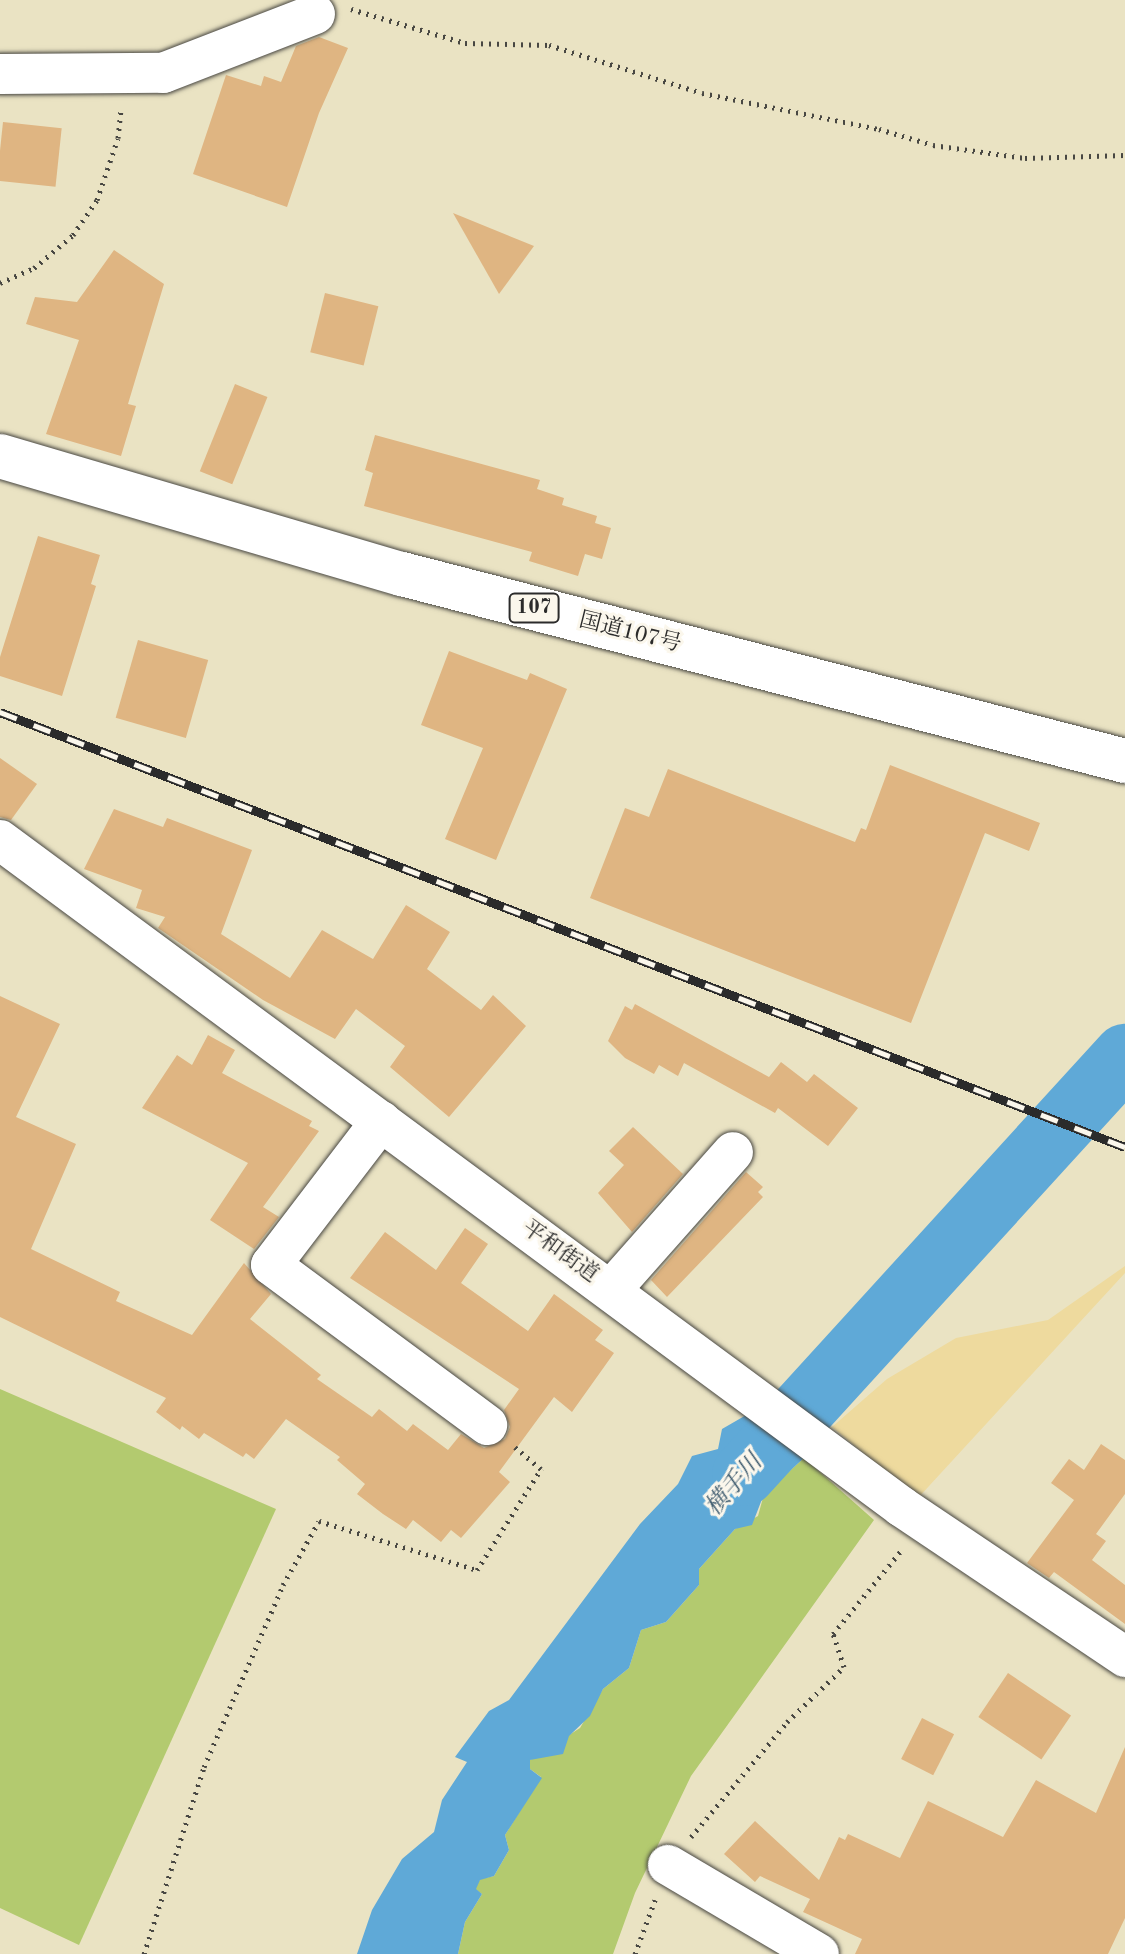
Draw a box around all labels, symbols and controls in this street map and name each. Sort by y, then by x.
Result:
road number: 107 [508,592,560,624]
street label: 国道107号 [576,608,684,658]
street label: 平和街道 [517,1215,603,1289]
water label: 横手川 [701,1449,769,1523]

